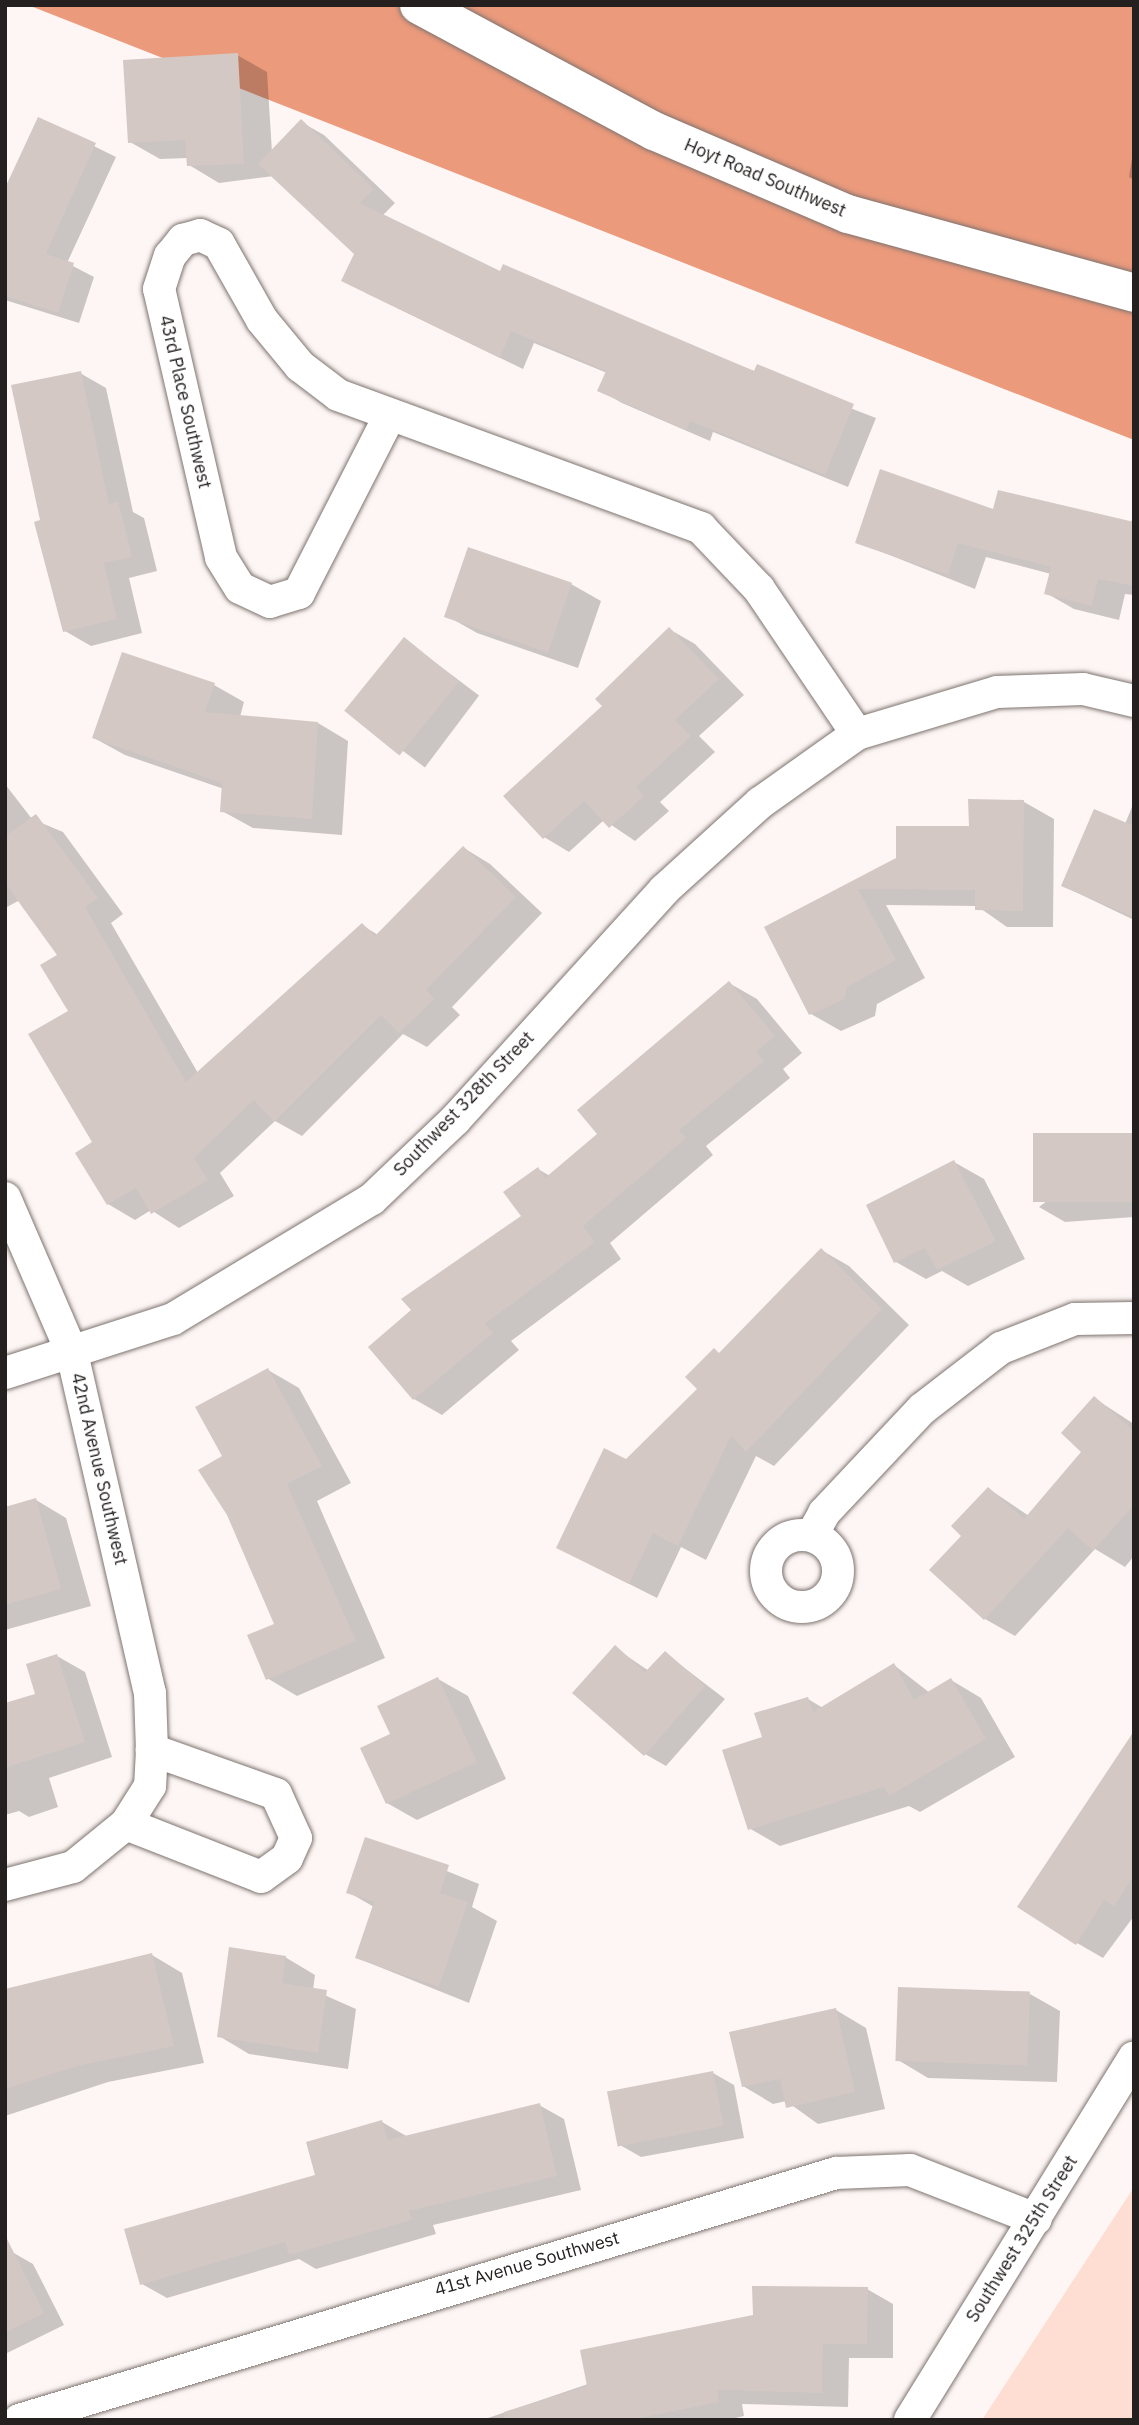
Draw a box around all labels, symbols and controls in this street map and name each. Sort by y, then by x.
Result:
street label: Hoyt Road Southwest [681,134,849,222]
street label: 43rd Place Southwest [155,313,215,491]
street label: Southwest 328th Street [389,1027,539,1181]
street label: 42nd Avenue Southwest [66,1371,132,1567]
street label: Southwest 325th Street [962,2152,1082,2326]
street label: 41st Avenue Southwest [432,2227,622,2301]

